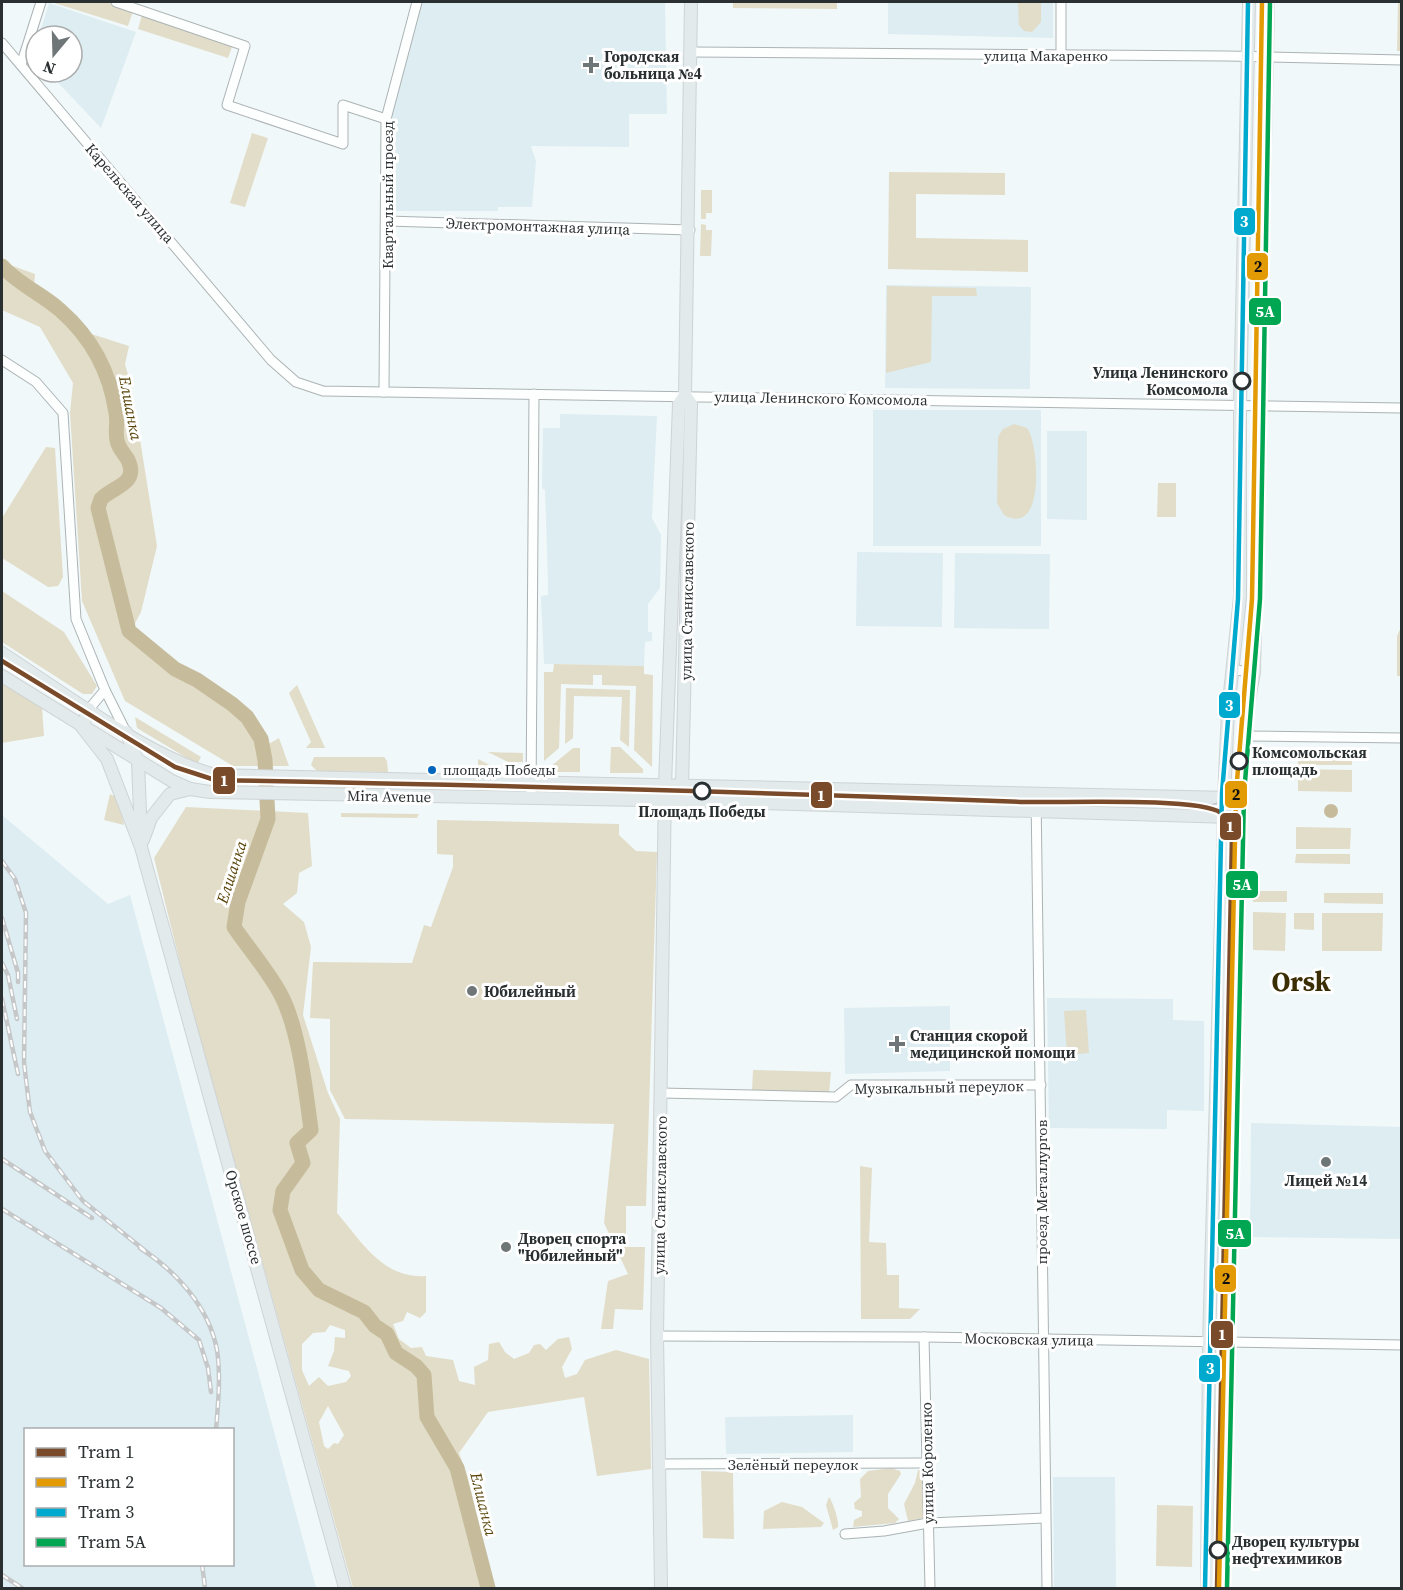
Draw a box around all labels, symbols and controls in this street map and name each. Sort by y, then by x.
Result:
north arrow [24,24,84,84]
street label: улица Макаренко [984,45,1108,66]
place label: Городская больница №4 [604,46,702,84]
text: N [40,56,58,80]
marker: Городская больница №4 [582,56,600,74]
street label: Квартальный проезд [377,120,398,269]
street label: Карельская улица [81,138,180,248]
line badge: 3 [1233,207,1256,236]
text: 3 [1240,210,1249,232]
street label: Электромонтажная улица [446,212,631,240]
line badge: 2 [1246,252,1269,281]
text: 2 [1254,255,1263,277]
line badge: 5А [1248,297,1282,326]
text: 5А [1255,300,1275,322]
place label: Улица Ленинского Комсомола [1093,362,1229,400]
marker: Улица Ленинского Комсомола [1233,372,1251,390]
water label: Елшанка [114,373,148,443]
street label: улица Ленинского Комсомола [714,386,928,410]
street label: улица Станиславского [675,521,699,681]
line badge: 3 [1218,691,1241,719]
text: 3 [1225,694,1234,716]
place label: Комсомольская площадь [1252,742,1367,780]
marker: Комсомольская площадь [1230,752,1248,770]
place label: площадь Победы [443,760,556,780]
marker: площадь Победы [426,764,438,776]
line badge: 1 [212,766,236,795]
text: 1 [220,769,228,791]
line badge: 2 [1224,780,1248,809]
line badge: 1 [810,781,833,809]
marker: Площадь Победы [693,782,711,800]
text: 2 [1232,783,1241,805]
text: 1 [817,784,825,806]
street label: Mira Avenue [347,785,432,807]
place label: Площадь Победы [638,801,766,822]
line badge: 1 [1219,812,1242,841]
text: 1 [1226,815,1234,837]
water label: Елшанка [210,837,252,907]
line badge: 5А [1225,870,1259,899]
text: 5А [1232,873,1252,895]
district label: Orsk [1271,963,1331,1000]
place label: Юбилейный [484,981,576,1002]
marker: Юбилейный [465,984,479,998]
place label: Станция скорой медицинской помощи [910,1025,1076,1063]
marker: Станция скорой медицинской помощи [888,1035,906,1053]
street label: Музыкальный переулок [854,1075,1025,1099]
street label: улица Станиславского [648,1115,672,1275]
street label: проезд Металлургов [1031,1119,1052,1264]
marker: Лицей №14 [1319,1155,1333,1169]
street label: Орское шоссе [221,1167,268,1267]
place label: Лицей №14 [1285,1170,1367,1191]
line badge: 5А [1217,1219,1252,1248]
text: 5А [1225,1222,1245,1244]
place label: Дворец спорта "Юбилейный" [518,1228,627,1266]
marker: Дворец спорта "Юбилейный" [499,1240,513,1254]
line badge: 2 [1214,1264,1237,1293]
text: 2 [1222,1267,1231,1289]
line badge: 1 [1210,1320,1234,1349]
text: 1 [1218,1323,1226,1345]
street label: Московская улица [964,1327,1094,1351]
line badge: 3 [1198,1354,1221,1383]
text: 3 [1206,1357,1215,1379]
street label: улица Короленко [915,1402,939,1524]
legend [24,1428,234,1566]
text: Tram 1 [78,1439,134,1464]
street label: Зелёный переулок [728,1454,859,1475]
text: Tram 2 [78,1469,134,1494]
water label: Елшанка [465,1469,503,1539]
text: Tram 3 [78,1499,134,1524]
text: Tram 5А [78,1529,146,1554]
place label: Дворец культуры нефтехимиков [1232,1531,1359,1569]
marker: Дворец культуры нефтехимиков [1209,1541,1227,1559]

